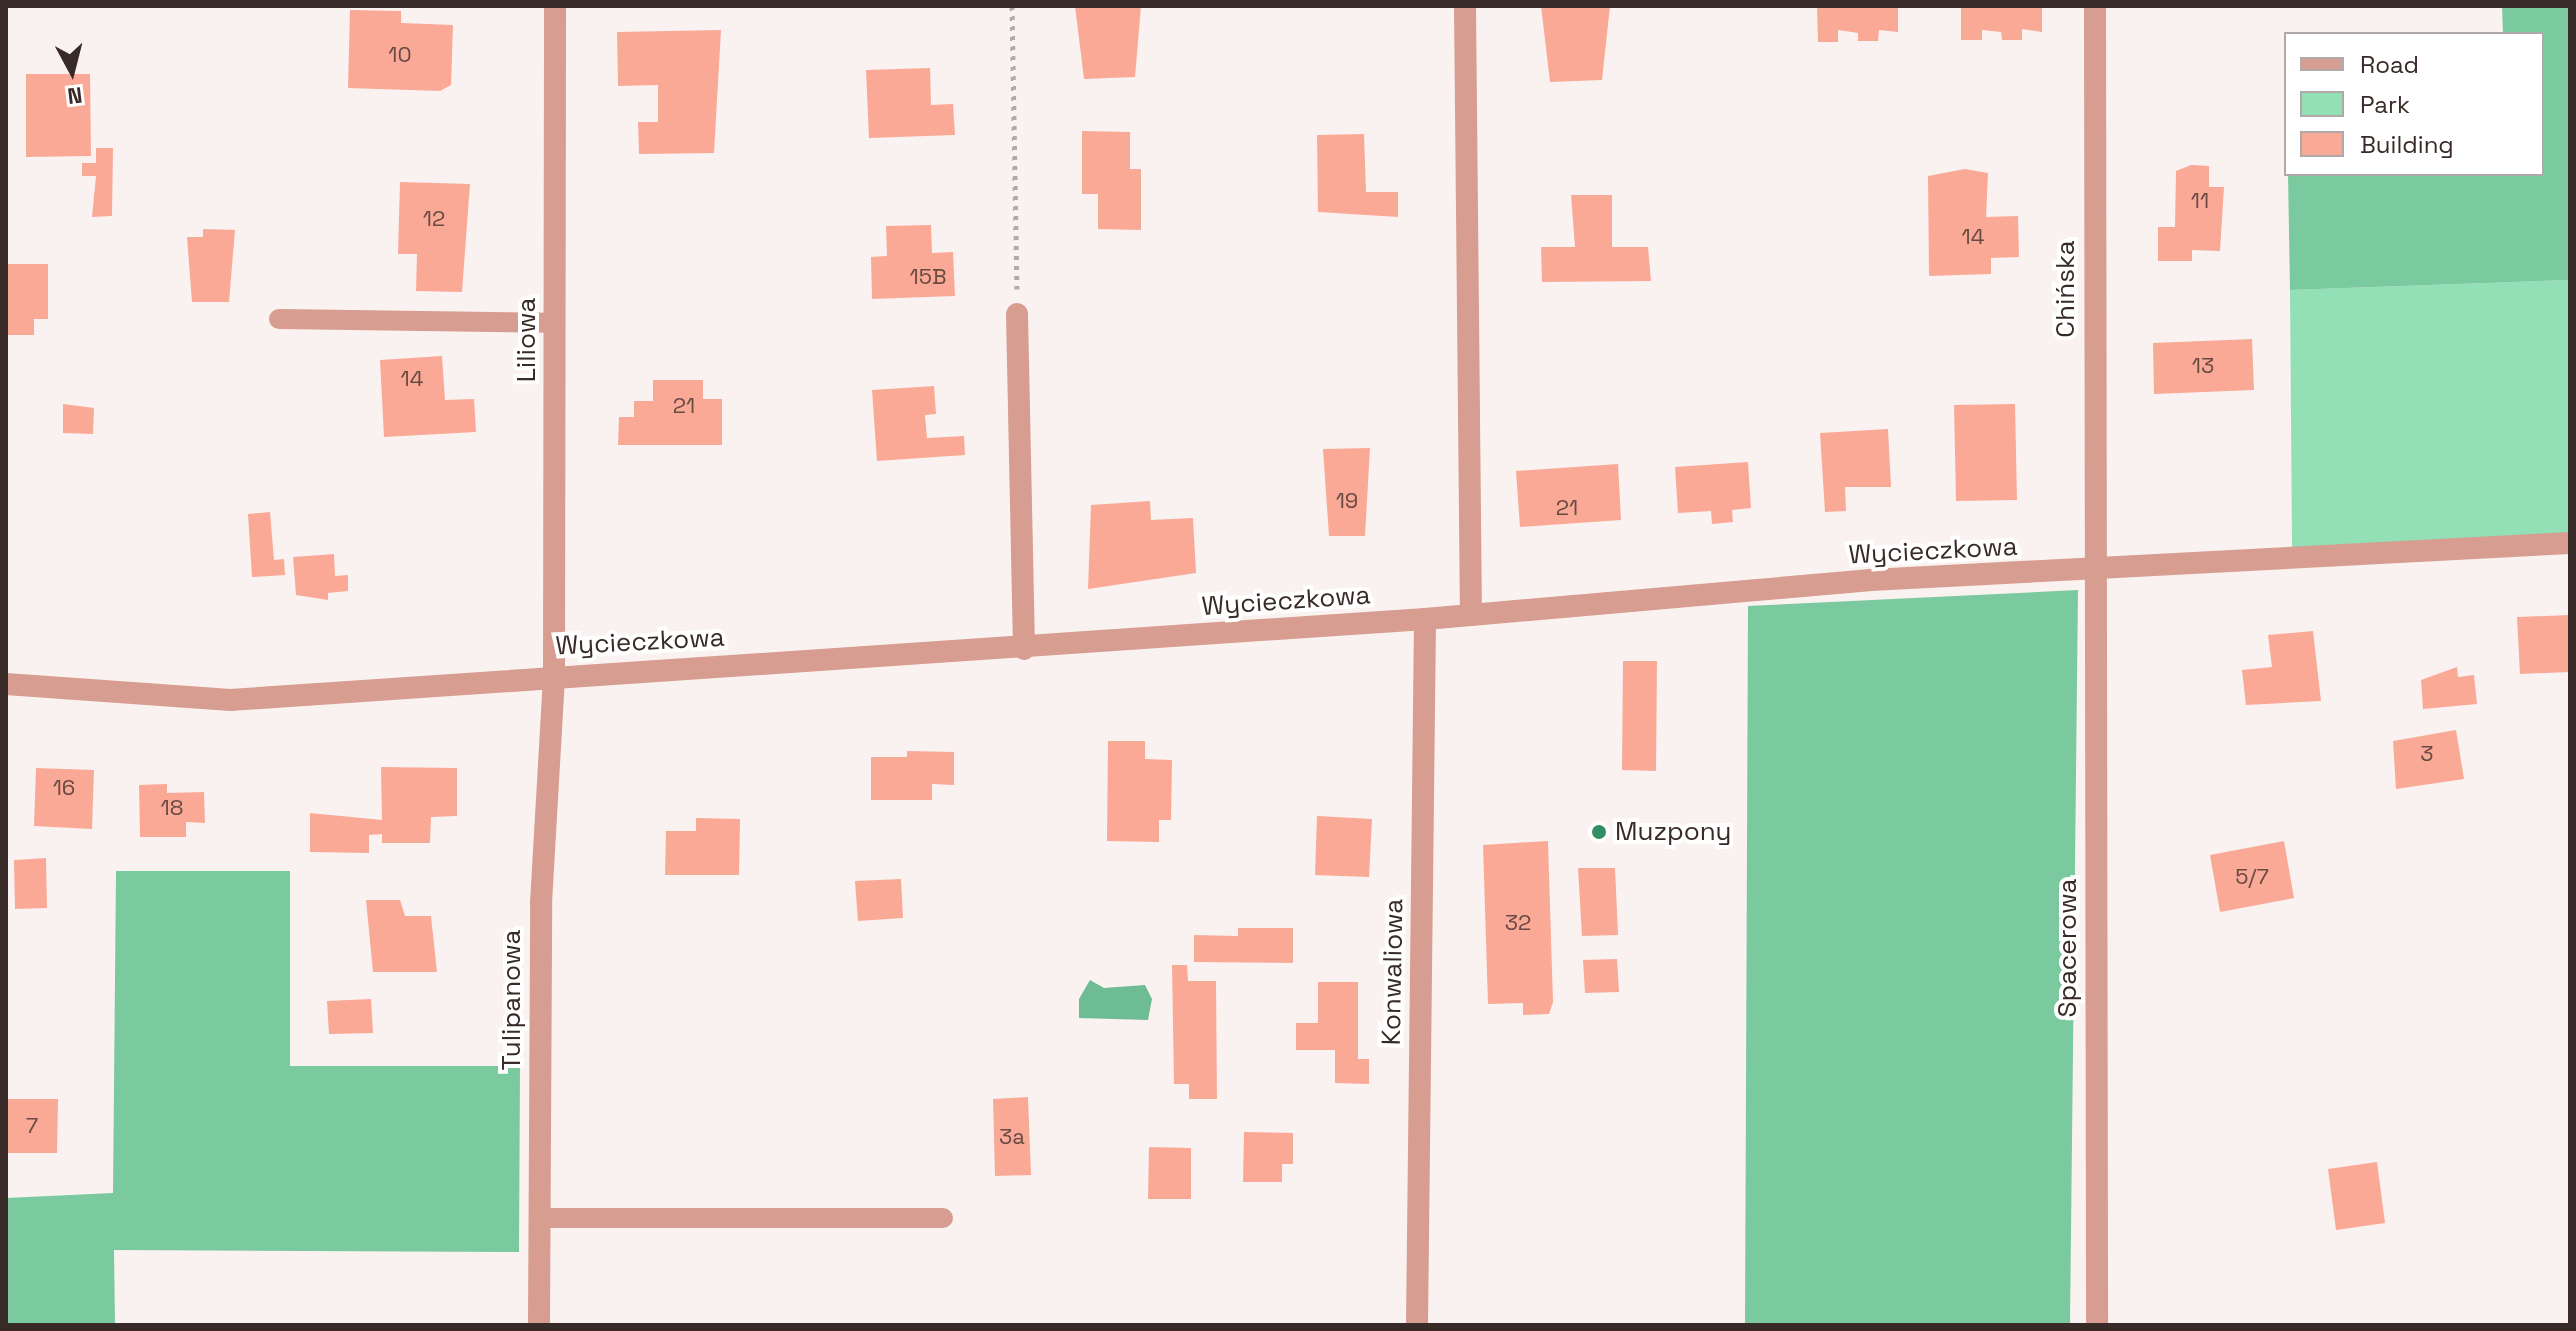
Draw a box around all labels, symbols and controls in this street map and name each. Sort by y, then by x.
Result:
north arrow [32,32,112,112]
legend [2284,32,2544,176]
house number: 10 [388,42,412,68]
text: Road [2360,49,2419,80]
text: N [66,81,84,111]
text: Park [2360,89,2410,120]
text: Building [2360,129,2454,160]
house number: 11 [2191,188,2209,214]
house number: 12 [423,206,445,232]
house number: 14 [1962,224,1984,250]
street label: Chińska [2050,240,2082,338]
house number: 15B [910,264,946,290]
street label: Liliowa [511,298,543,382]
house number: 13 [2192,353,2214,379]
house number: 14 [401,366,423,392]
house number: 21 [673,393,695,419]
house number: 19 [1336,488,1358,514]
house number: 21 [1556,495,1578,521]
street label: Wycieczkowa [1848,531,2018,571]
street label: Wycieczkowa [1201,580,1371,622]
street label: Wycieczkowa [555,622,725,662]
house number: 3 [2420,741,2434,767]
house number: 16 [53,775,75,801]
house number: 18 [161,795,183,821]
place label: Muzpony [1615,816,1731,848]
marker: Muzpony [1590,823,1608,841]
house number: 5/7 [2235,864,2269,890]
street label: Spacerowa [2052,879,2084,1017]
street label: Konwaliowa [1376,898,1410,1046]
house number: 32 [1505,910,1531,936]
street label: Tulipanowa [496,930,528,1070]
house number: 7 [26,1113,38,1139]
house number: 3a [999,1124,1025,1150]

